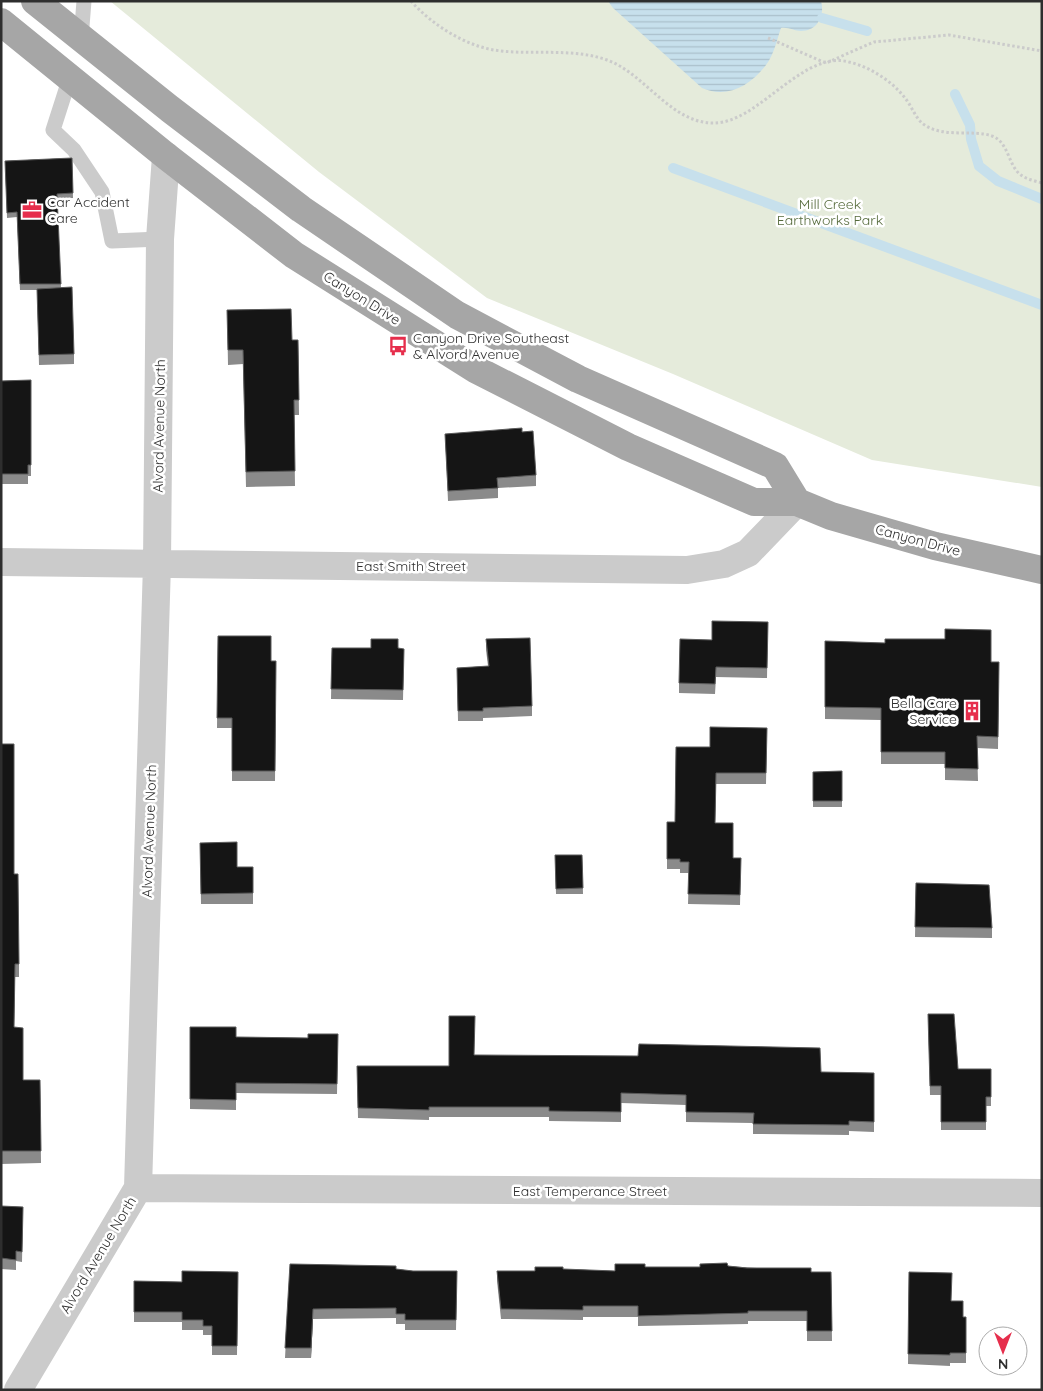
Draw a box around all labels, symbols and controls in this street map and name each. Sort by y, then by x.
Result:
place label: Car Accident Care [47,193,130,227]
park label: Mill Creek Earthworks Park [777,195,883,229]
office icon: Car Accident Care [21,199,43,221]
street label: Canyon Drive [320,267,404,329]
place label: Canyon Drive Southeast & Alvord Avenue [413,329,569,363]
bus stop icon: Canyon Drive Southeast & Alvord Avenue [387,335,409,357]
street label: Alvord Avenue North [149,359,169,493]
street label: Canyon Drive [873,520,963,560]
street label: East Smith Street [356,557,466,575]
place label: Bella Care Service [891,694,957,728]
building icon: Bella Care Service [961,700,983,722]
street label: Alvord Avenue North [138,764,160,898]
street label: East Temperance Street [513,1182,667,1200]
street label: Alvord Avenue North [56,1193,140,1317]
north arrow [978,1326,1028,1376]
text: N [998,1355,1008,1373]

